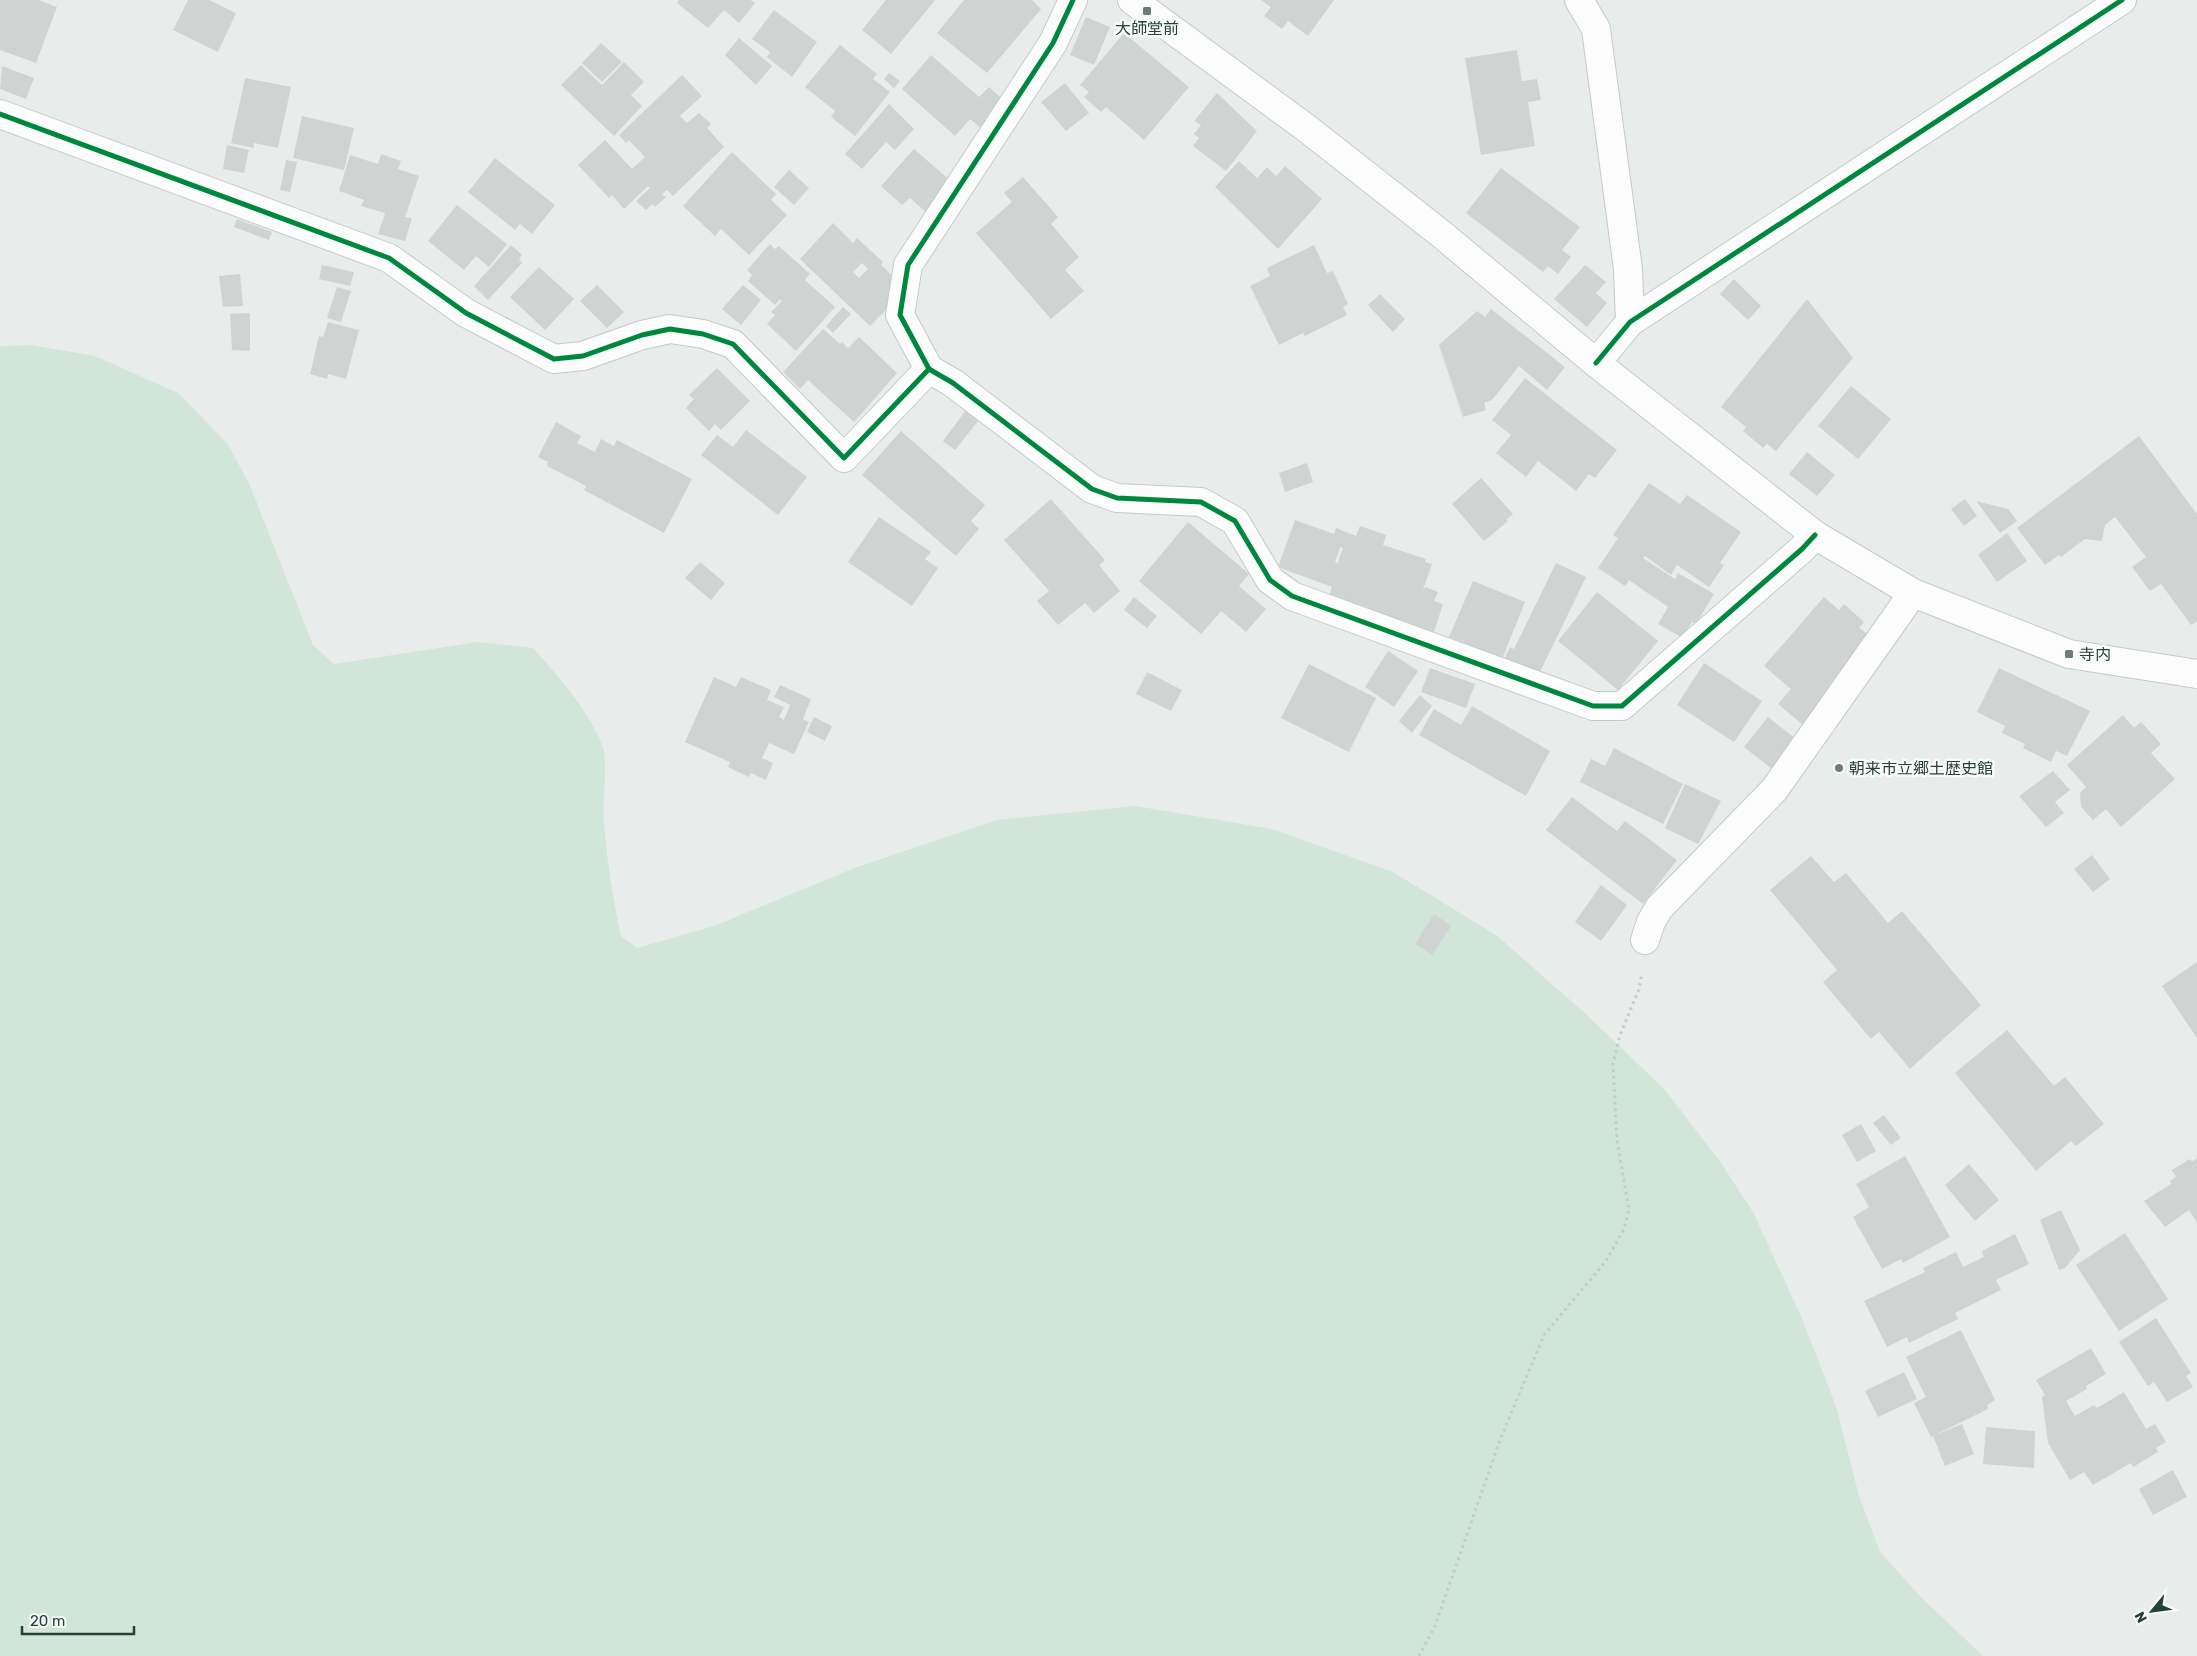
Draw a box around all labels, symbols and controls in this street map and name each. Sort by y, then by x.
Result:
marker: 大師堂前 [1141,5,1153,17]
place label: 大師堂前 [1115,19,1179,38]
place label: 寺内 [2079,645,2111,664]
marker: 寺内 [2063,648,2075,660]
place label: 朝来市立郷土歴史館 [1849,759,1993,778]
marker: 朝来市立郷土歴史館 [1833,762,1845,774]
north arrow [2127,1586,2177,1636]
scale bar [22,1604,135,1636]
text: N [2131,1609,2151,1626]
text: 20 m [30,1612,65,1630]

